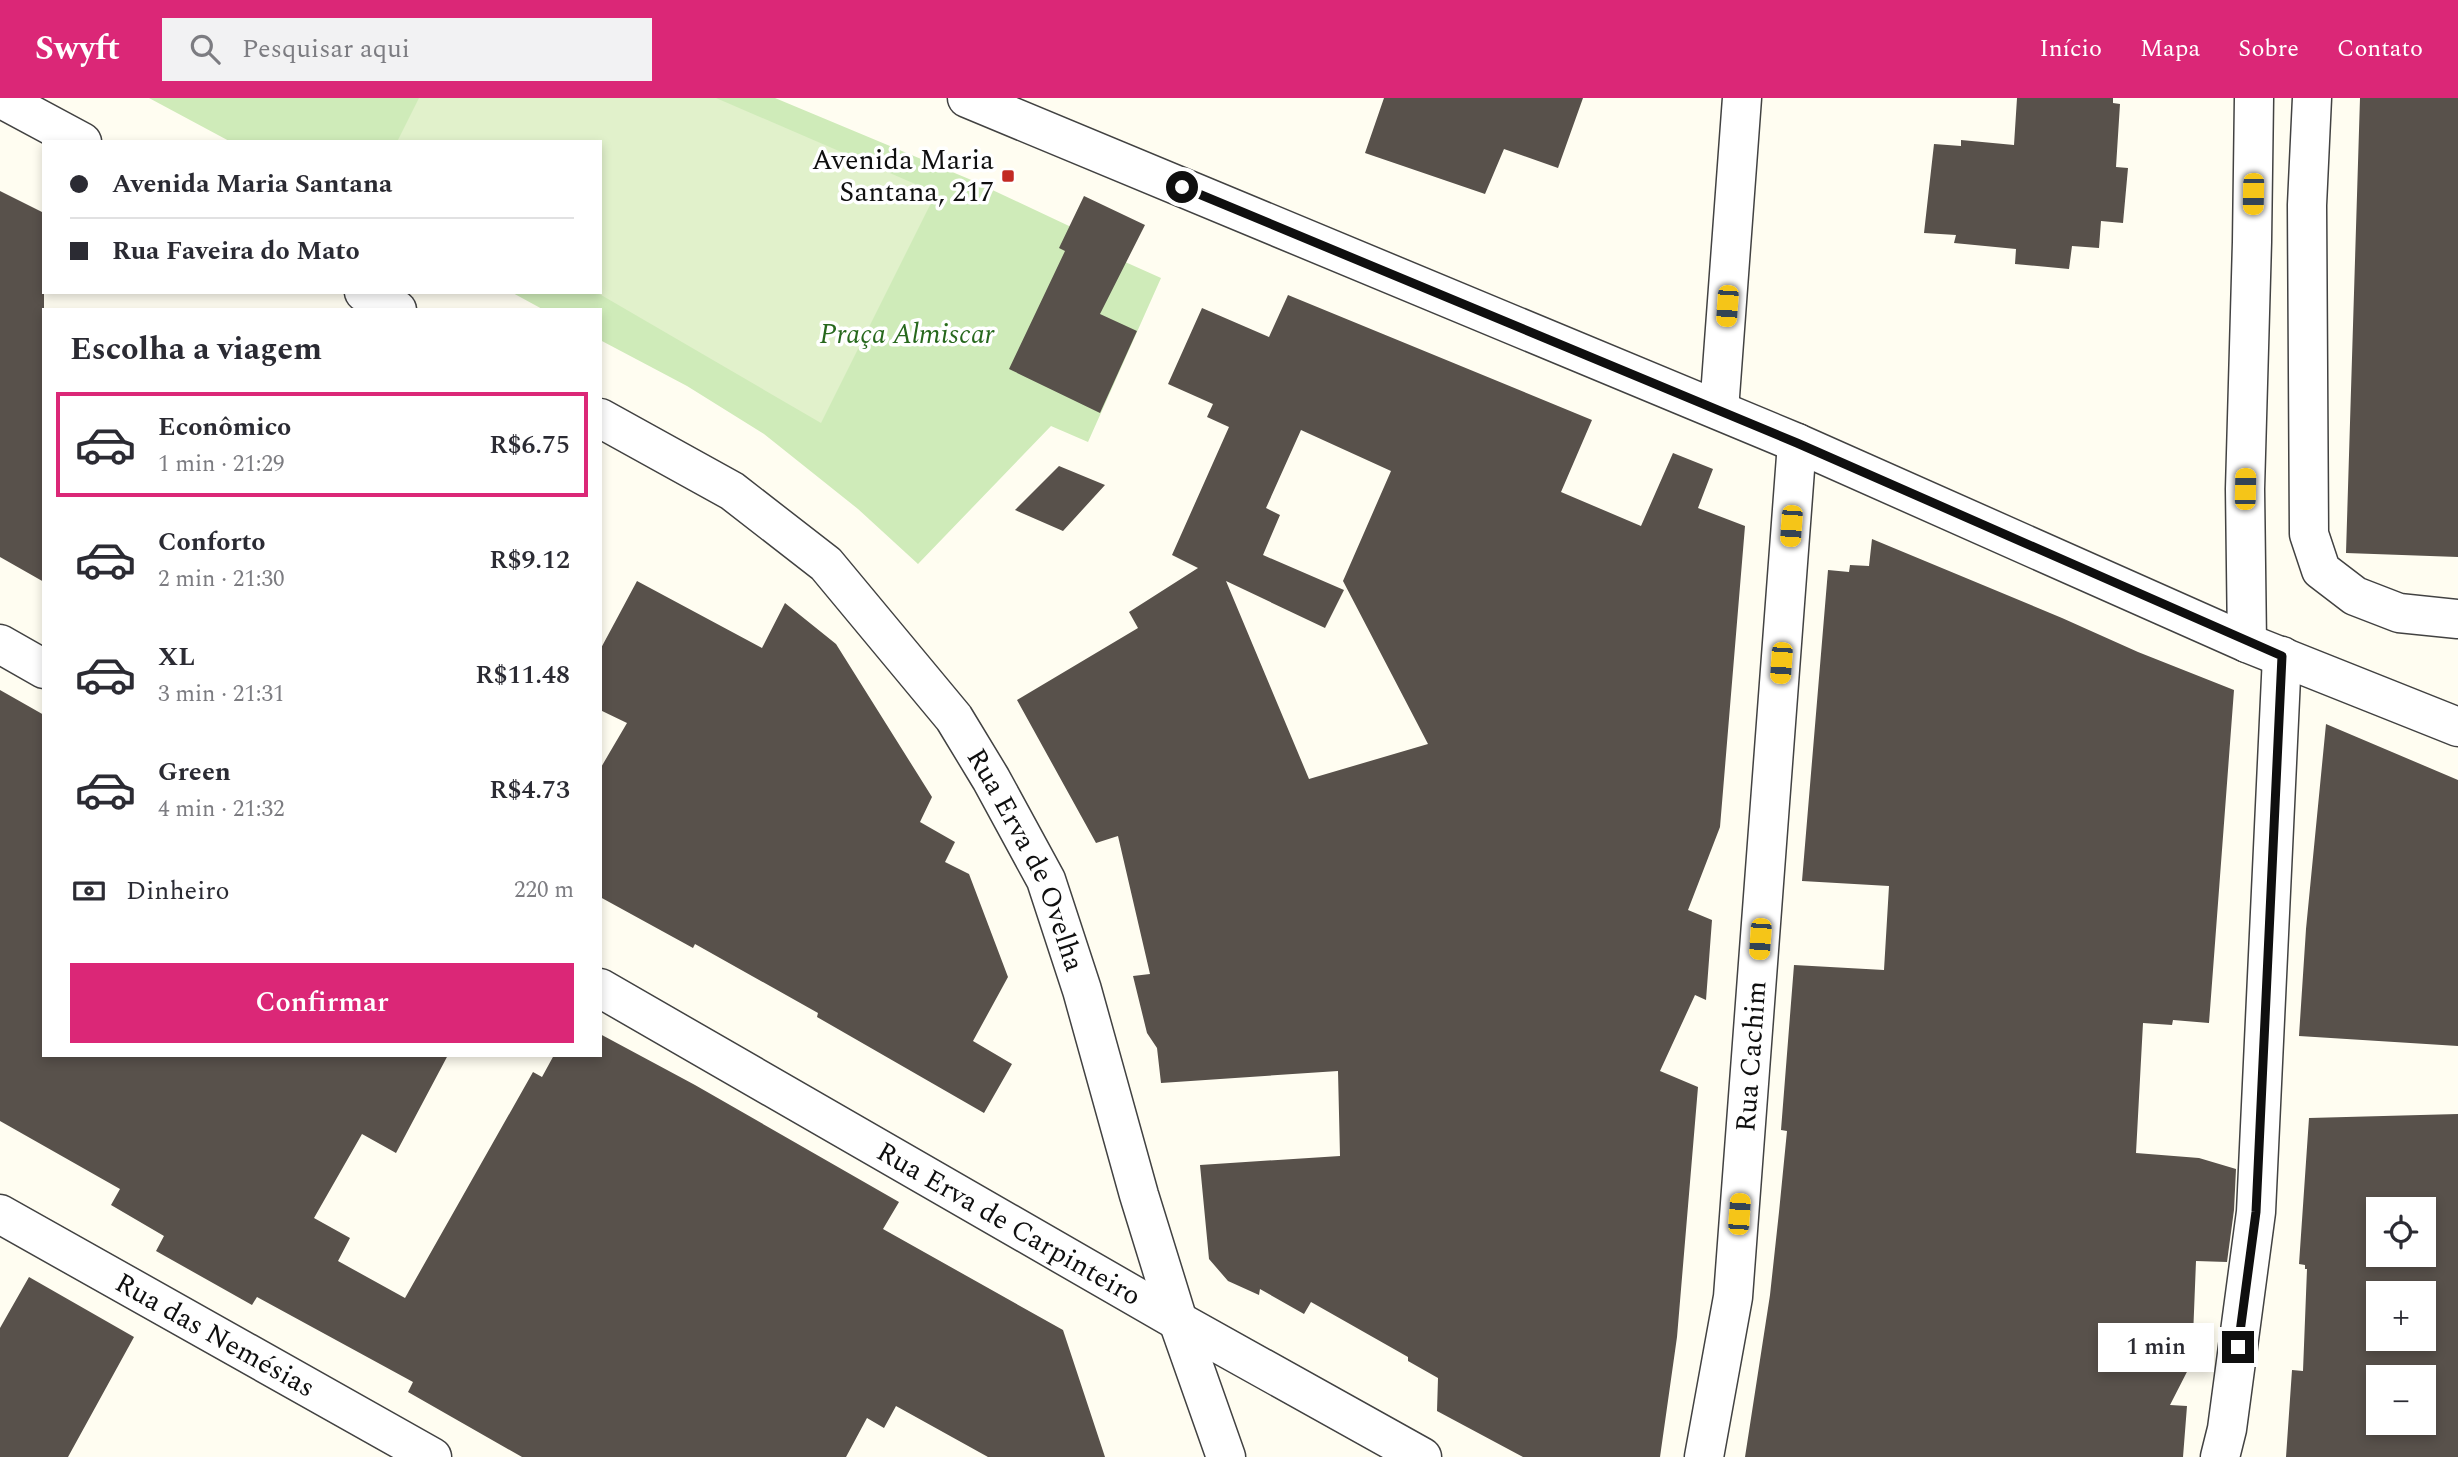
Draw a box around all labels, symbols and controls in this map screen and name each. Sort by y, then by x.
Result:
search box [162,18,652,81]
text: Swyft [35,24,120,74]
text: Pesquisar aqui [242,29,410,69]
icon: search [186,30,224,68]
text: Início [2039,31,2102,67]
text: Mapa [2140,31,2200,67]
text: Sobre [2238,31,2299,67]
text: Contato [2337,31,2423,67]
place label: Avenida Maria Santana, 217 [812,139,994,214]
text: Avenida Maria Santana [112,164,392,204]
marker: Avenida Maria Santana, 217 [1000,168,1016,184]
route start [1166,171,1198,203]
car [2243,173,2264,215]
text: Rua Faveira do Mato [112,231,360,271]
car [1716,284,1739,328]
park label: Praça Almiscar [819,313,995,356]
text: Escolha a viagem [70,325,322,374]
text: Econômico [158,407,291,447]
icon: car [74,413,137,476]
text: R$6.75 [489,425,570,465]
text: 1 min · 21:29 [158,447,285,482]
car [2235,468,2256,510]
car [1780,504,1803,548]
text: Conforto [158,522,266,562]
icon: car [74,528,137,591]
text: R$9.12 [489,540,570,580]
text: 2 min · 21:30 [158,562,285,597]
text: XL [158,637,195,677]
car [1770,641,1793,685]
icon: car [74,643,137,706]
text: R$11.48 [475,655,570,695]
text: 3 min · 21:31 [158,677,285,712]
street label: Rua Erva de Ovelha [956,740,1096,977]
text: Green [158,752,231,792]
icon: car [74,758,137,821]
text: R$4.73 [489,770,570,810]
text: 4 min · 21:32 [158,792,285,827]
text: Dinheiro [126,871,230,911]
icon: cash [70,872,108,910]
text: 220 m [514,873,574,908]
car [1749,917,1772,961]
button: Confirmar [70,963,574,1043]
street label: Rua Cachim [1724,979,1778,1133]
street label: Rua Erva de Carpinteiro [869,1130,1149,1317]
car [1728,1192,1751,1236]
map controls [2366,1197,2436,1435]
button: locate [2366,1197,2436,1267]
street label: Rua das Nemésias [107,1262,323,1409]
button: + [2366,1281,2436,1351]
callout: 1 min [2098,1322,2214,1372]
text: 1 min [2126,1330,2186,1365]
route end [2222,1331,2254,1363]
button: − [2366,1365,2436,1435]

